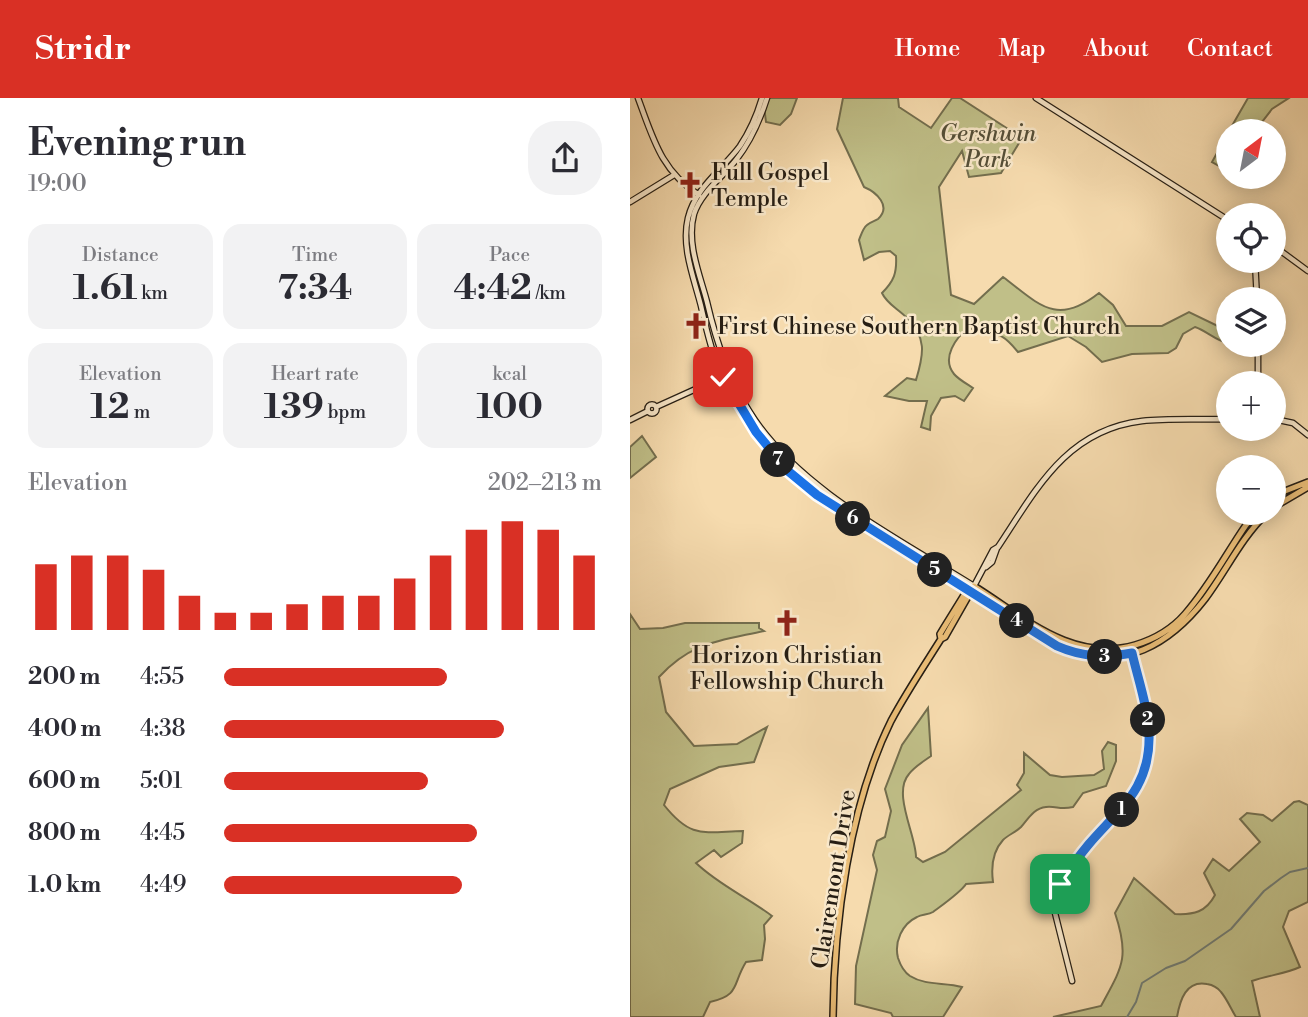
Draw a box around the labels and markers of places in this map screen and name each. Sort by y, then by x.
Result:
place label: Full Gospel Temple [711,159,829,213]
church icon: Full Gospel Temple [675,170,705,200]
church icon: First Chinese Southern Baptist Church [681,311,711,341]
place label: First Chinese Southern Baptist Church [717,313,1121,341]
pin [693,347,753,407]
pin: 7 [760,442,796,478]
pin: 6 [836,502,871,536]
pin: 5 [918,552,952,588]
pin: 4 [1000,603,1034,638]
church icon: Horizon Christian Fellowship Church [772,608,802,638]
pin: 3 [1088,640,1122,674]
place label: Horizon Christian Fellowship Church [690,642,884,696]
pin: 2 [1130,702,1166,738]
pin: 1 [1105,792,1140,828]
pin [1030,854,1090,914]

